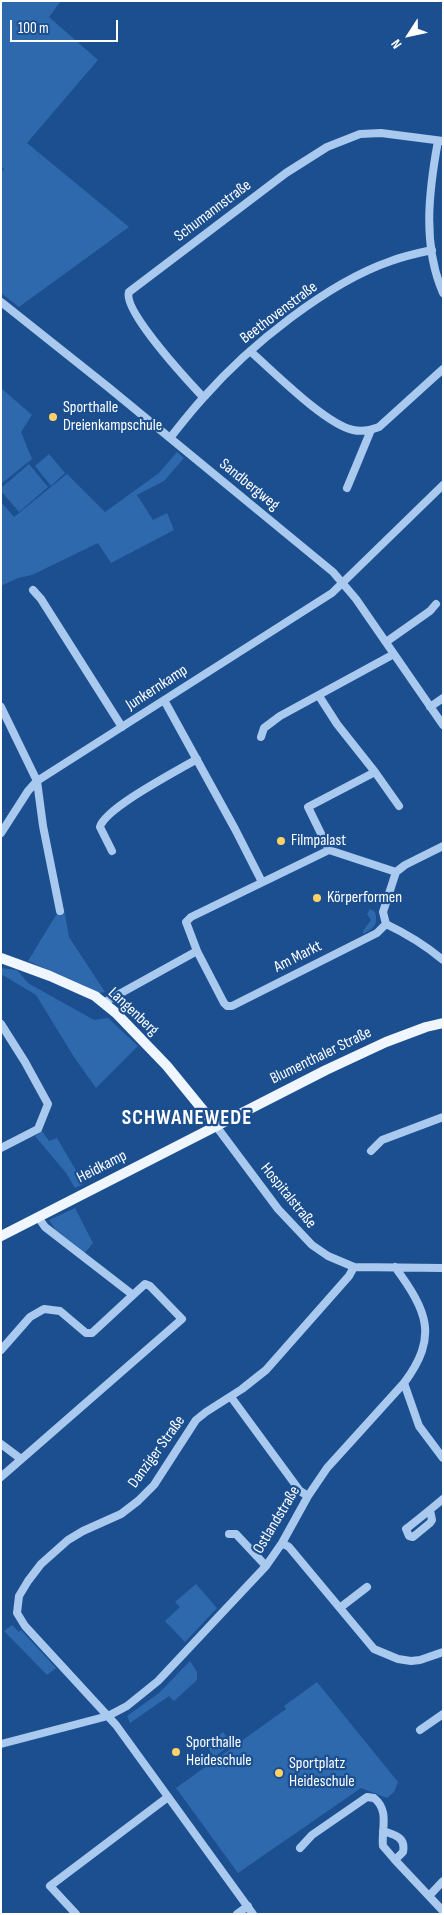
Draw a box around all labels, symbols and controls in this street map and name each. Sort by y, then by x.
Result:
scale bar [12,10,120,42]
north arrow [384,10,434,60]
text: 100 m [18,19,49,38]
text: N [387,36,405,52]
street label: Schumannstraße [171,176,255,246]
street label: Beethovenstraße [237,278,321,348]
place label: Sporthalle Dreienkampschule [63,398,162,436]
marker: Sporthalle Dreienkampschule [47,411,59,423]
street label: Sandbergweg [215,455,283,515]
street label: Junkernkamp [123,661,191,715]
place label: Filmpalast [291,831,346,851]
marker: Filmpalast [275,835,287,847]
place label: Körperformen [327,888,402,908]
marker: Körperformen [311,892,323,904]
street label: Am Markt [271,937,325,977]
street label: Langenberg [104,984,162,1040]
street label: Blumenthaler Straße [267,1023,375,1089]
district label: SCHWANEWEDE [120,1106,254,1132]
street label: Heidkamp [74,1146,130,1188]
street label: Hospitalstraße [256,1160,320,1232]
street label: Danziger Straße [124,1412,190,1492]
street label: Ostlandstraße [249,1483,305,1557]
place label: Sporthalle Heideschule [186,1733,252,1771]
marker: Sporthalle Heideschule [170,1746,182,1758]
place label: Sportplatz Heideschule [289,1754,355,1792]
marker: Sportplatz Heideschule [273,1767,285,1779]

